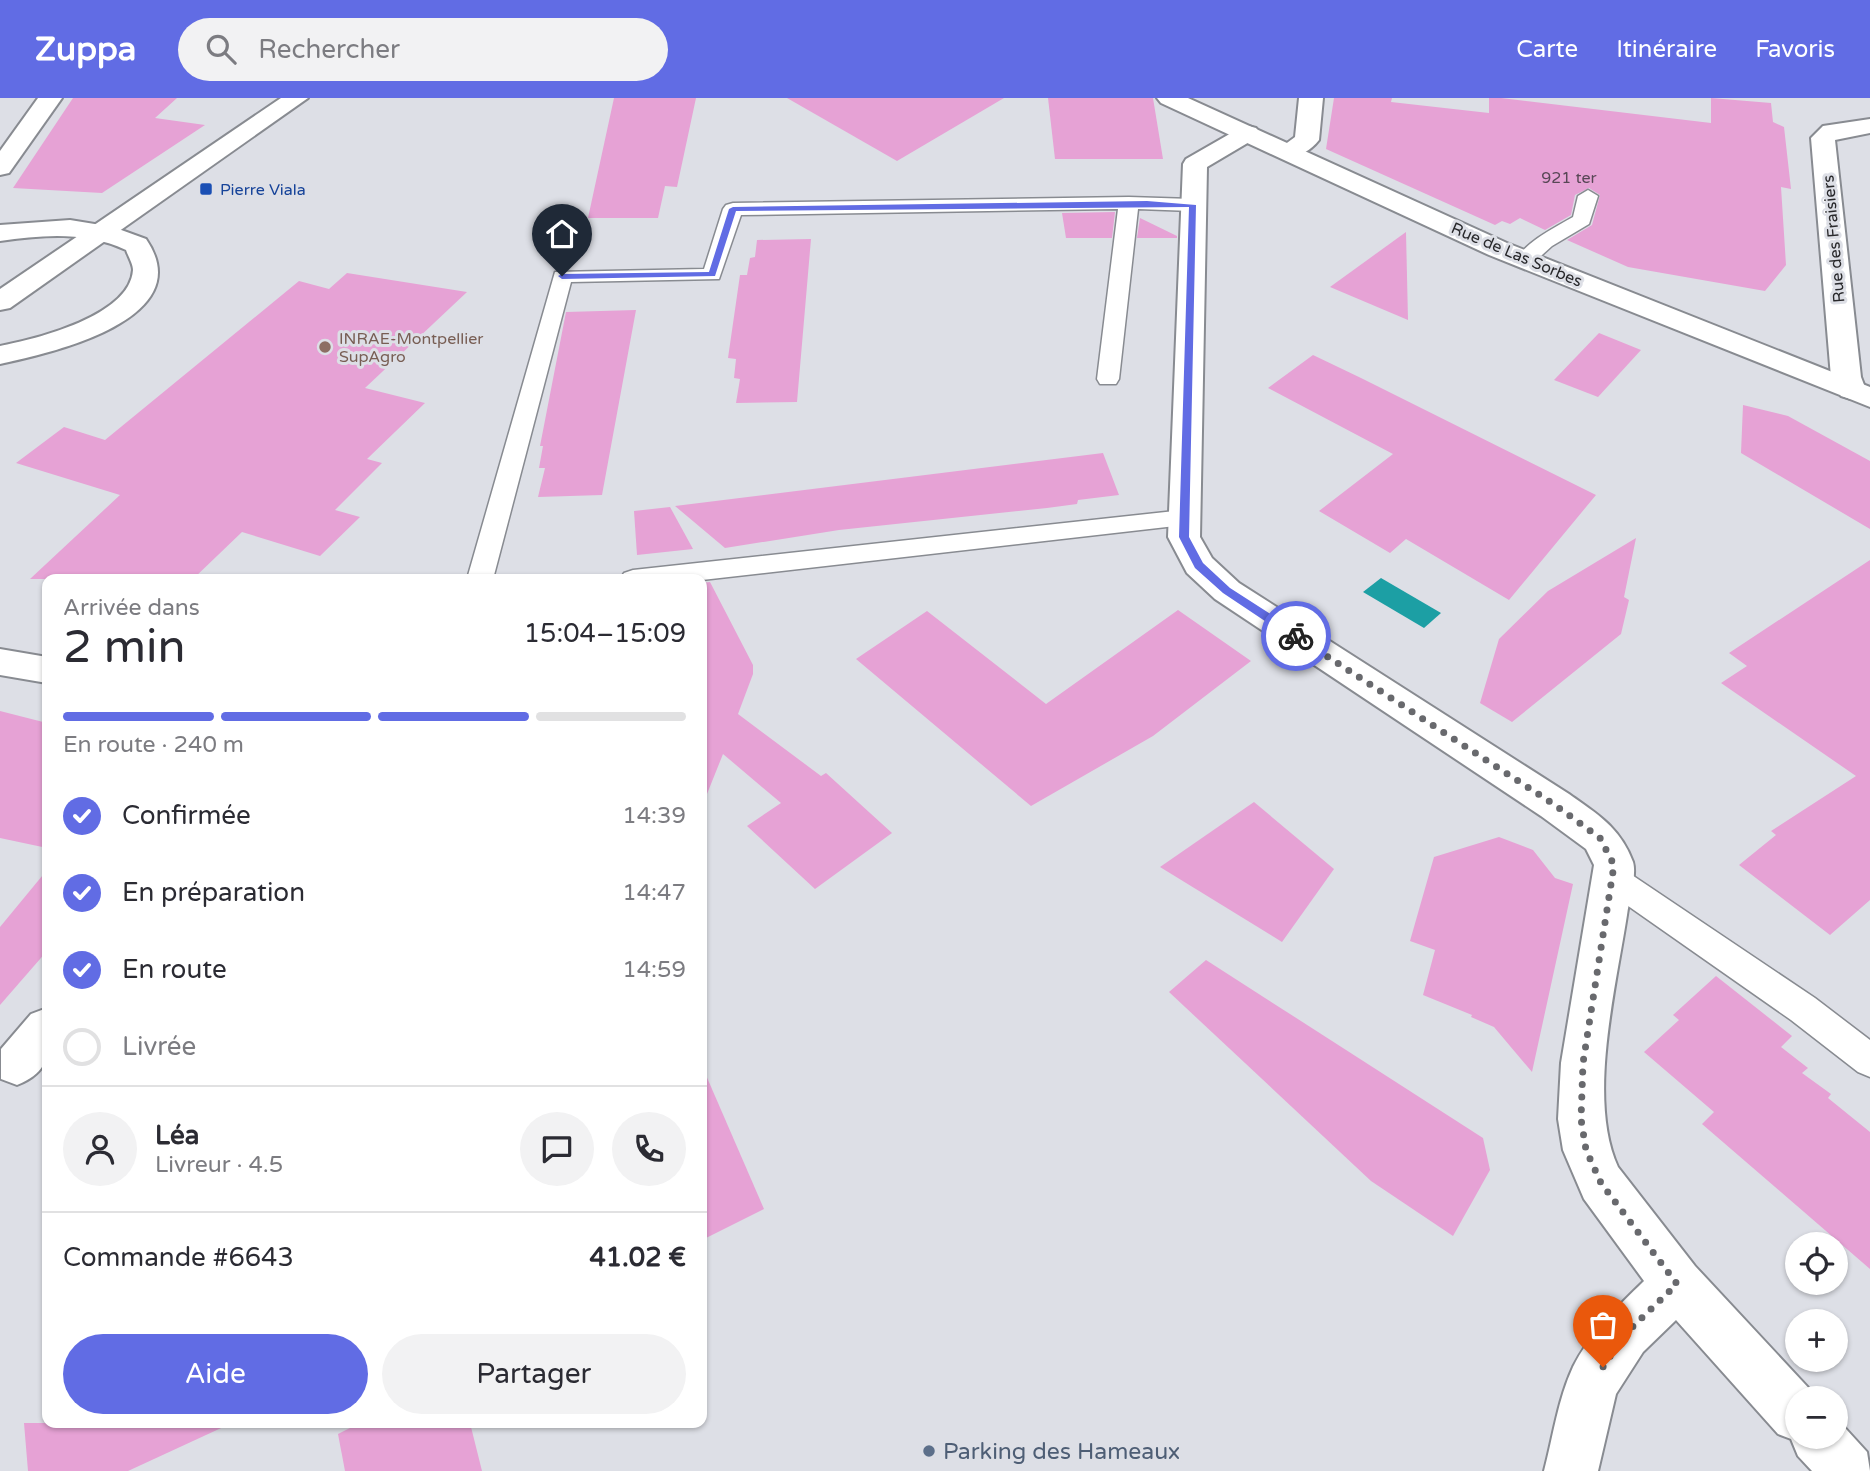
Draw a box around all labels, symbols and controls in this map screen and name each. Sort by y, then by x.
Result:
search box [178,18,668,81]
text: Zuppa [35,30,136,69]
icon: search [202,30,240,68]
text: Rechercher [258,34,400,65]
text: Carte [1516,35,1578,64]
text: Itinéraire [1616,35,1717,64]
text: Favoris [1755,35,1835,64]
house number: 921 ter [1541,168,1598,188]
street label: Rue des Fraisiers [1818,174,1850,304]
place label: Pierre Viala [220,180,306,200]
marker: Pierre Viala [198,181,214,197]
pin [532,204,592,276]
icon: home [543,215,581,253]
street label: Rue de Las Sorbes [1448,218,1585,292]
place label: INRAE-Montpellier SupAgro [339,329,484,367]
marker: INRAE-Montpellier SupAgro [317,339,333,355]
text: Arrivée dans [63,594,200,622]
courier [1261,601,1331,671]
icon: bike [1277,617,1315,655]
text: 15:04–15:09 [524,618,686,649]
text: 2 min [63,620,186,675]
text: En route · 240 m [63,731,244,759]
icon: check [63,797,101,835]
text: Confirmée [122,800,251,831]
text: 14:39 [622,802,686,830]
icon: check [63,874,101,912]
text: En préparation [122,877,305,908]
text: 14:47 [622,879,686,907]
icon: check [63,951,101,989]
text: En route [122,954,227,985]
text: 14:59 [622,956,686,984]
text: Livrée [122,1031,196,1062]
button: person [63,1112,137,1186]
button: chat [520,1112,594,1186]
button: phone [612,1112,686,1186]
text: Léa [155,1120,199,1151]
text: Livreur · 4.5 [155,1151,283,1179]
map controls [1785,1232,1848,1449]
button: locate [1785,1232,1848,1295]
text: Commande #6643 [63,1242,294,1273]
text: 41.02 € [589,1242,686,1273]
pin [1573,1295,1633,1367]
icon: bag [1584,1306,1622,1344]
button: + [1785,1309,1848,1372]
button: Aide [63,1334,368,1414]
button: Partager [382,1334,686,1414]
button: − [1785,1386,1848,1449]
place label: Parking des Hameaux [943,1438,1180,1466]
marker: Parking des Hameaux [921,1443,937,1459]

